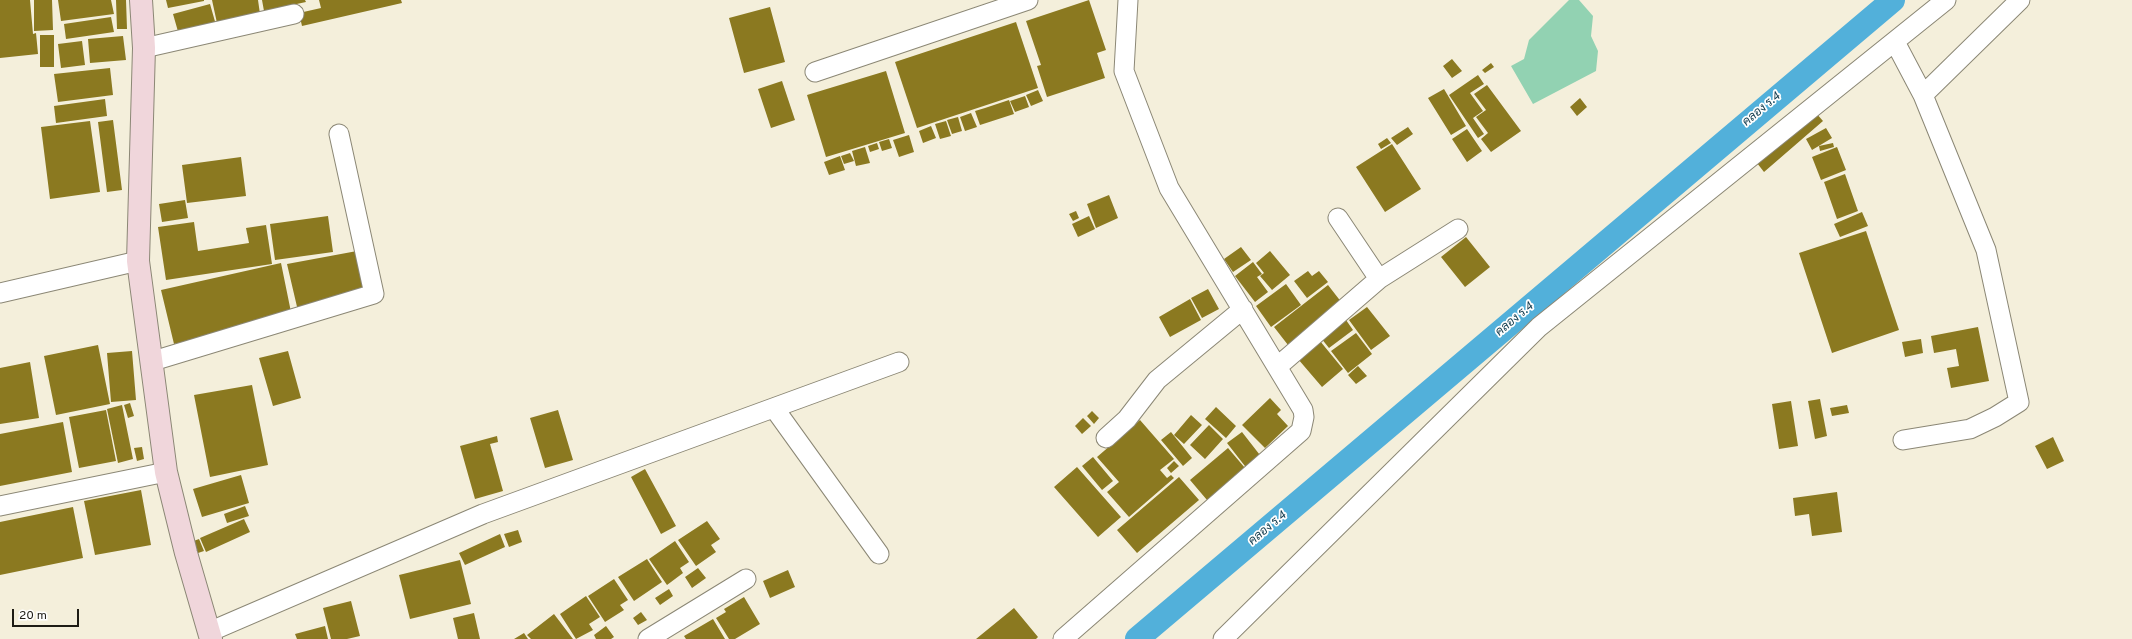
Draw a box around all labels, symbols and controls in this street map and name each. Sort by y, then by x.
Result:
water label: คลอง ร.4 [1740,90,1784,130]
water label: คลอง ร.4 [1493,300,1537,340]
water label: คลอง ร.4 [1246,509,1290,549]
scale bar [14,601,81,627]
text: 20 m [19,608,47,624]

